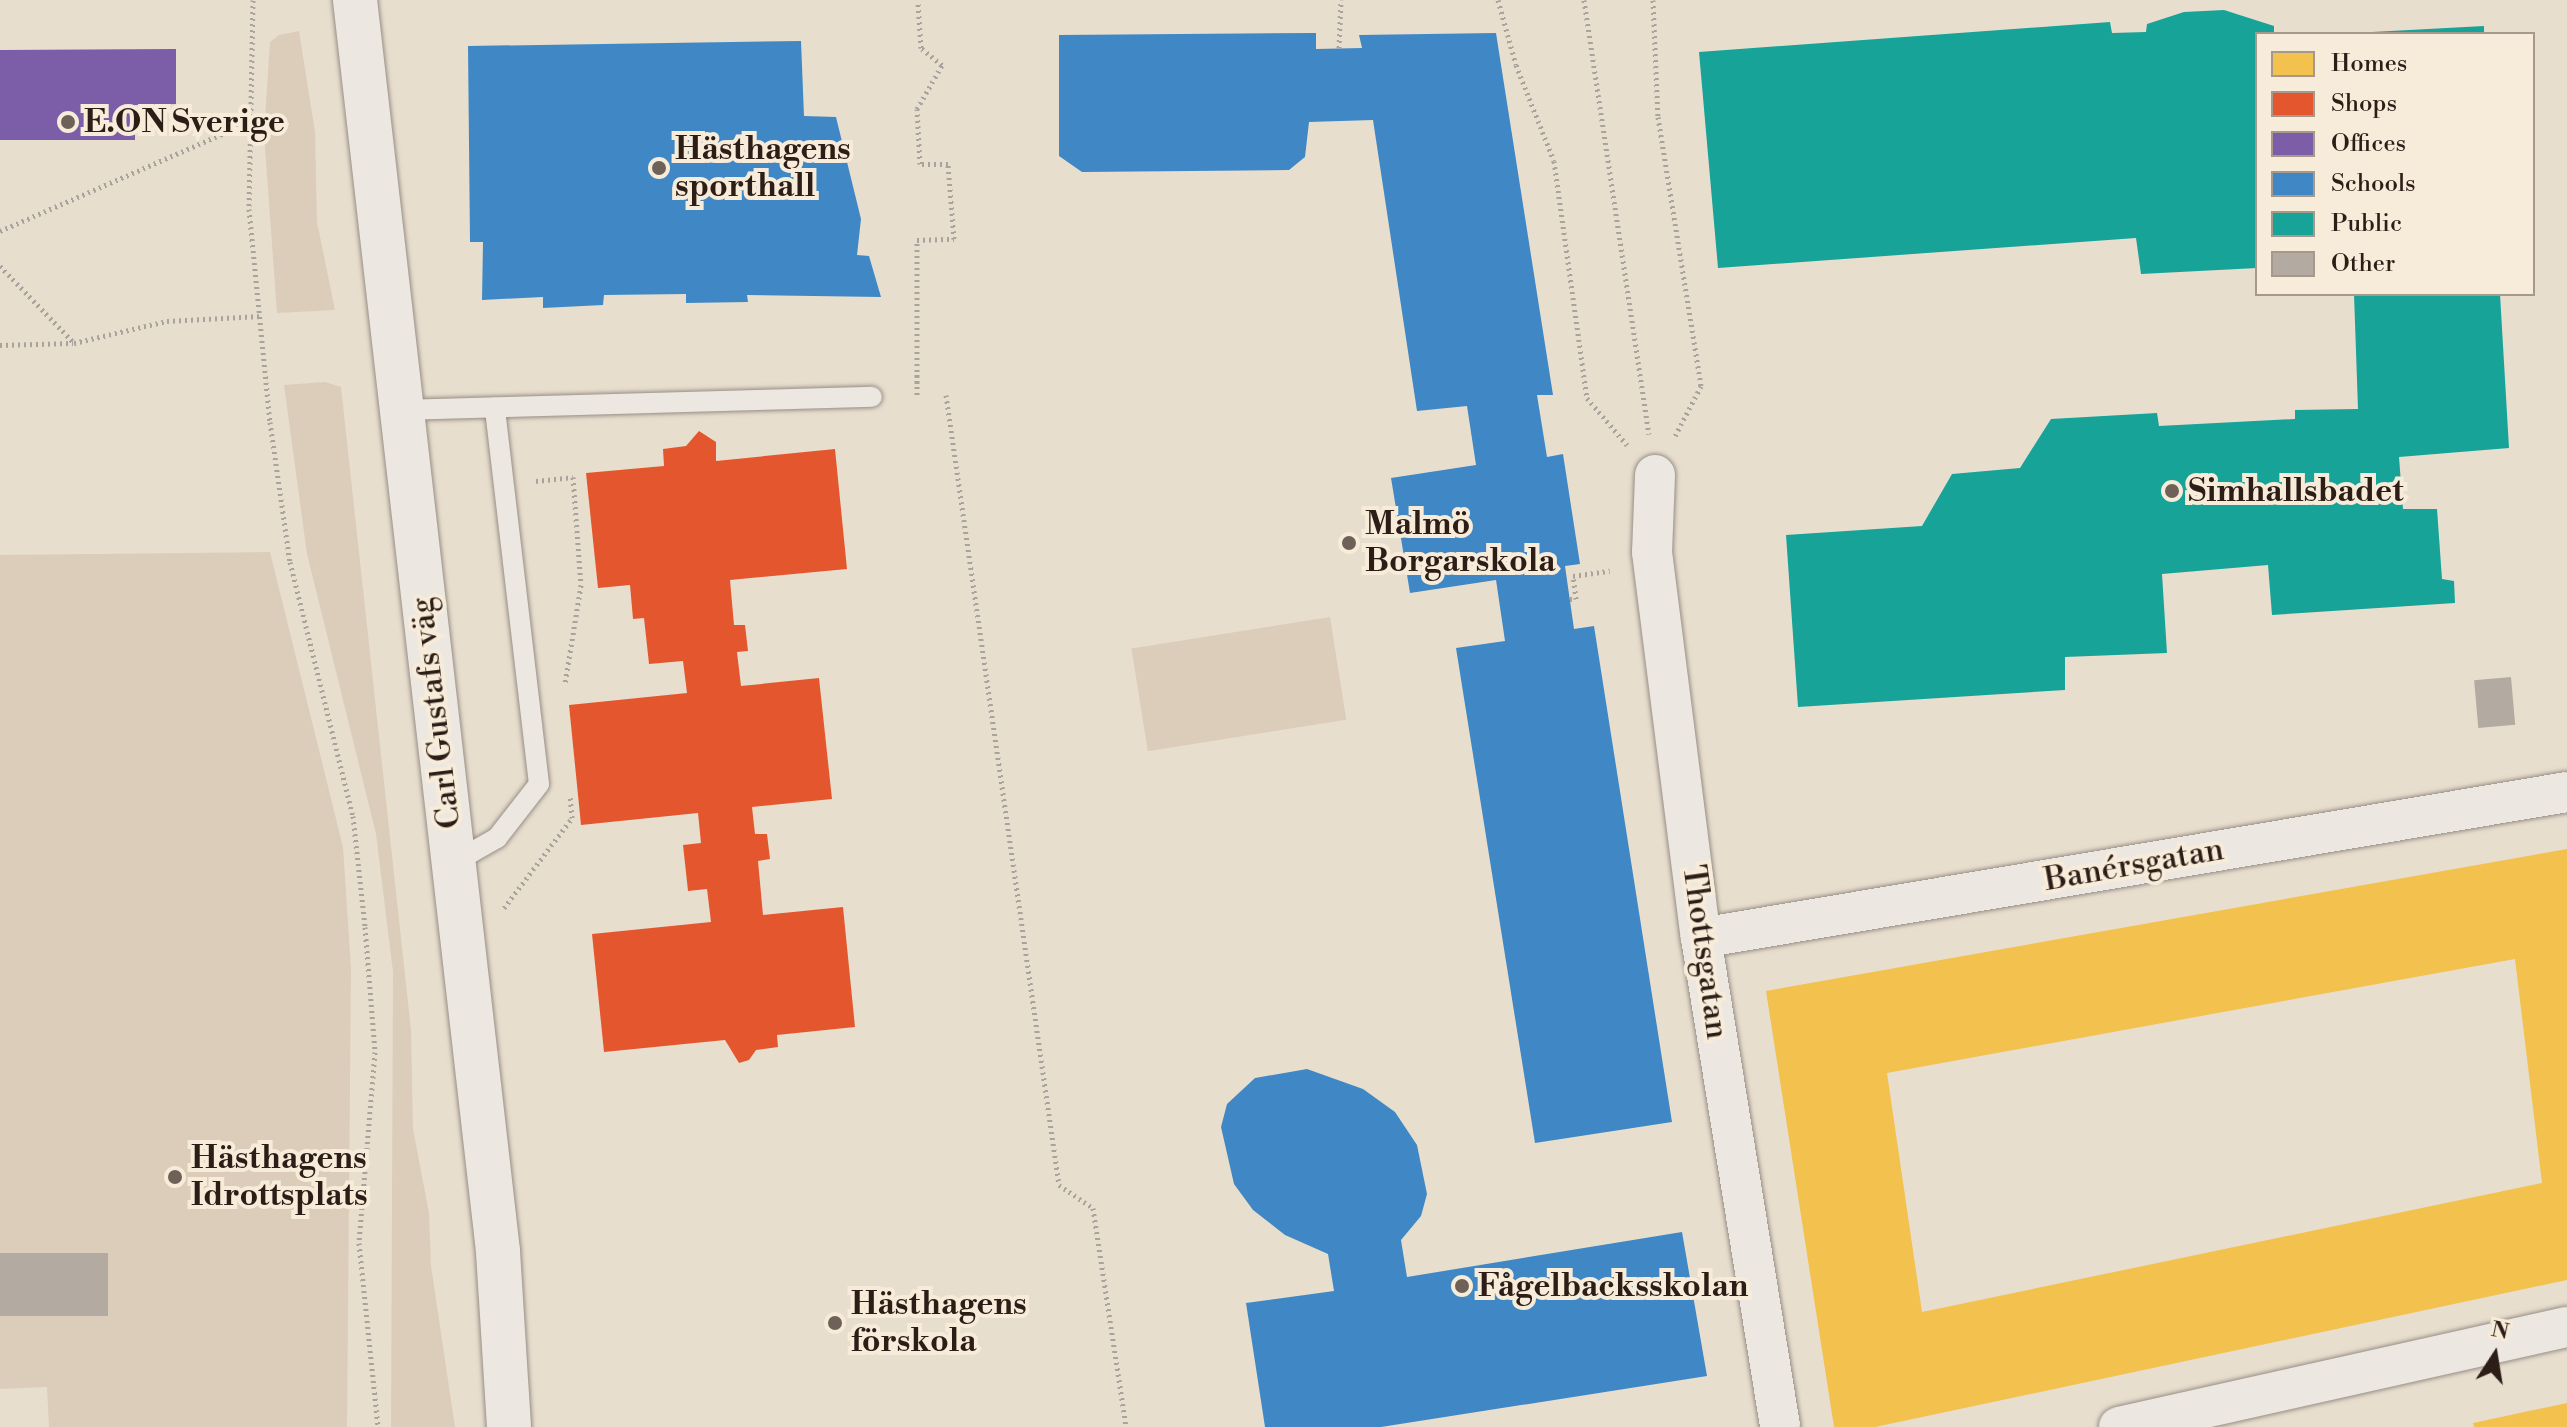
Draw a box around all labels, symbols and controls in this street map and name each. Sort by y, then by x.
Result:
legend [2255,32,2535,296]
text: Homes [2331,49,2407,79]
text: Shops [2331,89,2397,119]
place label: E.ON Sverige [84,103,285,141]
marker: E.ON Sverige [59,113,77,131]
text: Offices [2331,129,2406,159]
place label: Hästhagens sporthall [675,131,851,206]
marker: Hästhagens sporthall [650,159,668,177]
text: Schools [2331,169,2416,199]
text: Public [2331,209,2402,239]
text: Other [2331,249,2395,279]
place label: Simhallsbadet [2188,472,2404,510]
marker: Simhallsbadet [2163,482,2181,500]
place label: Malmö Borgarskola [1365,506,1556,581]
marker: Malmö Borgarskola [1340,534,1358,552]
street label: Carl Gustafs väg [403,595,469,831]
street label: Banérsgatan [2041,830,2227,900]
street label: Thottsgatan [1674,863,1736,1041]
place label: Hästhagens Idrottsplats [191,1140,368,1215]
marker: Hästhagens Idrottsplats [166,1168,184,1186]
place label: Fågelbacksskolan [1478,1267,1748,1305]
marker: Fågelbacksskolan [1453,1277,1471,1295]
place label: Hästhagens förskola [851,1286,1027,1361]
marker: Hästhagens förskola [826,1314,844,1332]
north arrow [2455,1315,2535,1395]
text: N [2489,1316,2511,1346]

